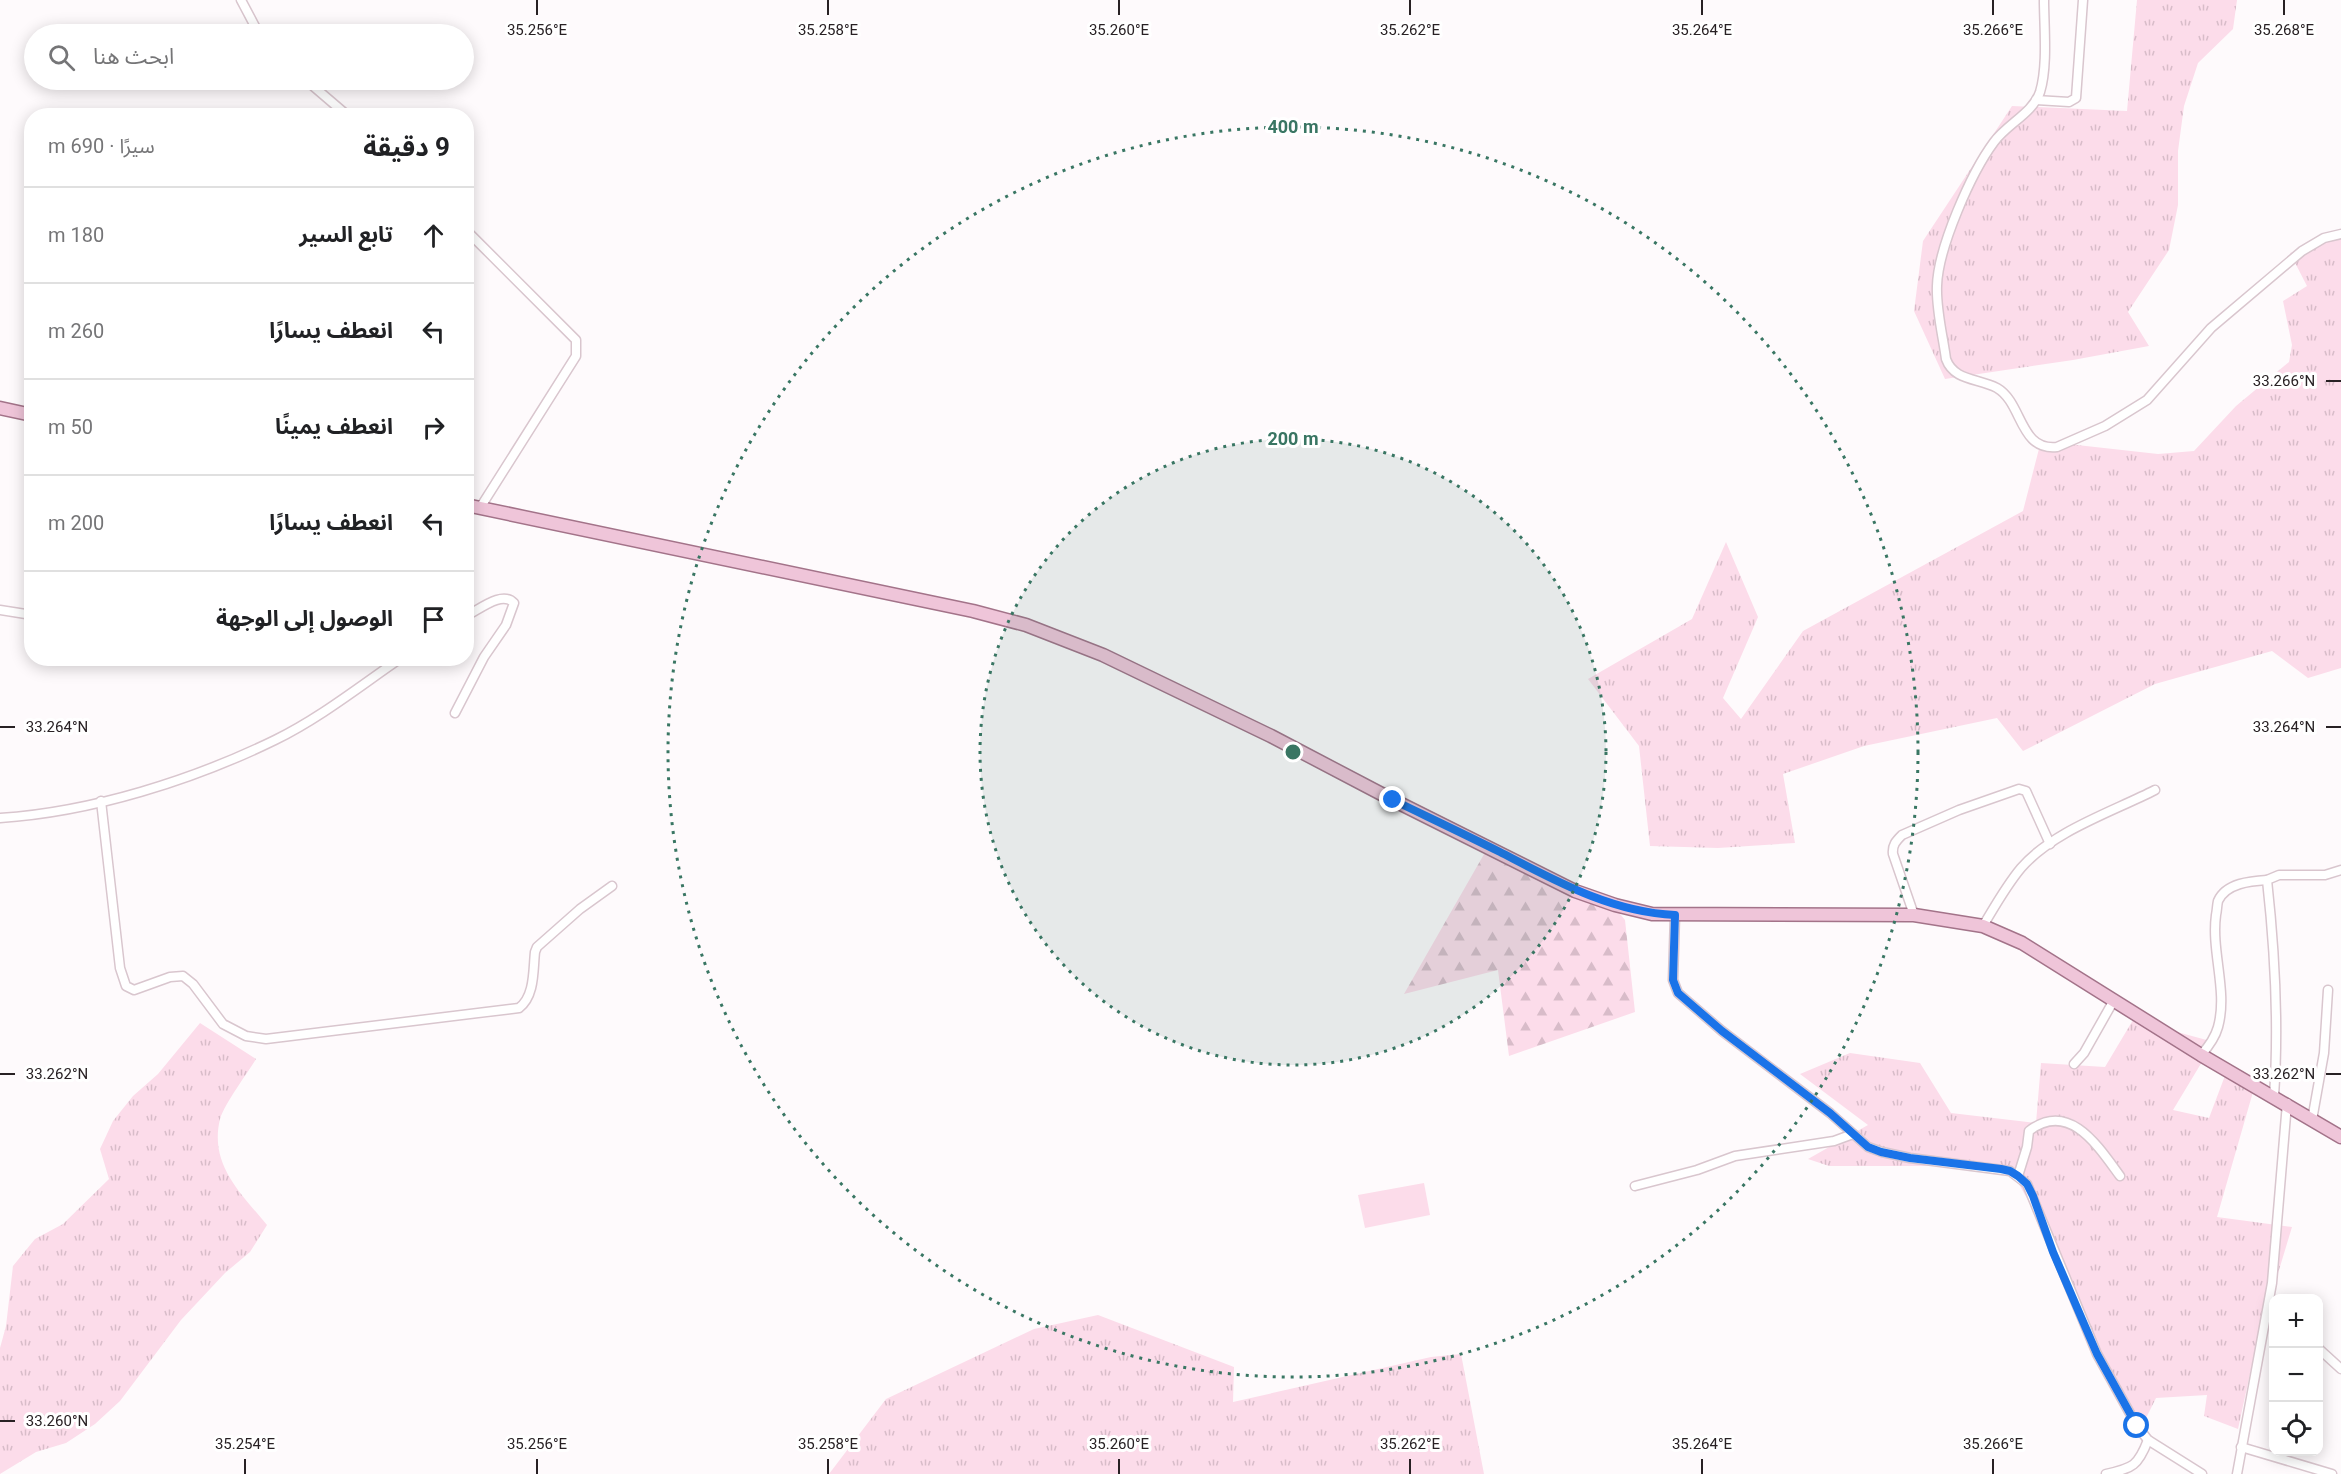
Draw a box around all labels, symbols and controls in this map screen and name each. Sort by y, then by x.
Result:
text: 35.256°E [507,21,568,39]
text: 35.258°E [798,21,859,39]
text: 35.260°E [1089,21,1150,39]
text: 35.262°E [1380,21,1441,39]
text: 35.264°E [1672,21,1733,39]
text: 35.266°E [1963,21,2024,39]
text: 35.268°E [2254,21,2315,39]
search box [24,24,474,90]
icon: search [45,41,78,74]
text: ابحث هنا [93,44,174,69]
text: 400 m [1267,116,1319,137]
text: 9 دقيقة [363,132,450,162]
text: سيرًا · 690 m [48,134,155,158]
icon: ahead [417,219,450,252]
text: تابع السير [299,222,393,247]
text: 180 m [48,223,104,247]
icon: left [417,315,450,348]
text: انعطف يسارًا [269,318,393,343]
text: 260 m [48,319,104,343]
text: 33.266°N [2253,372,2315,390]
icon: right [417,411,450,444]
text: انعطف يمينًا [275,414,393,439]
text: 50 m [48,415,93,439]
text: 200 m [1267,428,1319,449]
icon: left [417,507,450,540]
text: انعطف يسارًا [269,510,393,535]
text: 200 m [48,511,104,535]
icon: arrive [417,603,450,636]
text: الوصول إلى الوجهة [216,606,393,631]
text: 33.264°N [26,718,88,736]
text: 33.264°N [2253,718,2315,736]
centre of rings [1283,742,1303,762]
route end [1379,786,1405,812]
text: 33.262°N [26,1065,88,1083]
text: 33.262°N [2253,1065,2315,1083]
map controls [2269,1294,2323,1456]
button: + [2269,1294,2323,1348]
button: − [2269,1348,2323,1402]
button: locate [2269,1402,2323,1456]
text: 33.260°N [26,1412,88,1430]
route start [2123,1412,2149,1438]
text: 35.254°E [215,1435,276,1453]
text: 35.256°E [507,1435,568,1453]
text: 35.258°E [798,1435,859,1453]
text: 35.260°E [1089,1435,1150,1453]
text: 35.262°E [1380,1435,1441,1453]
text: 35.264°E [1672,1435,1733,1453]
text: 35.266°E [1963,1435,2024,1453]

